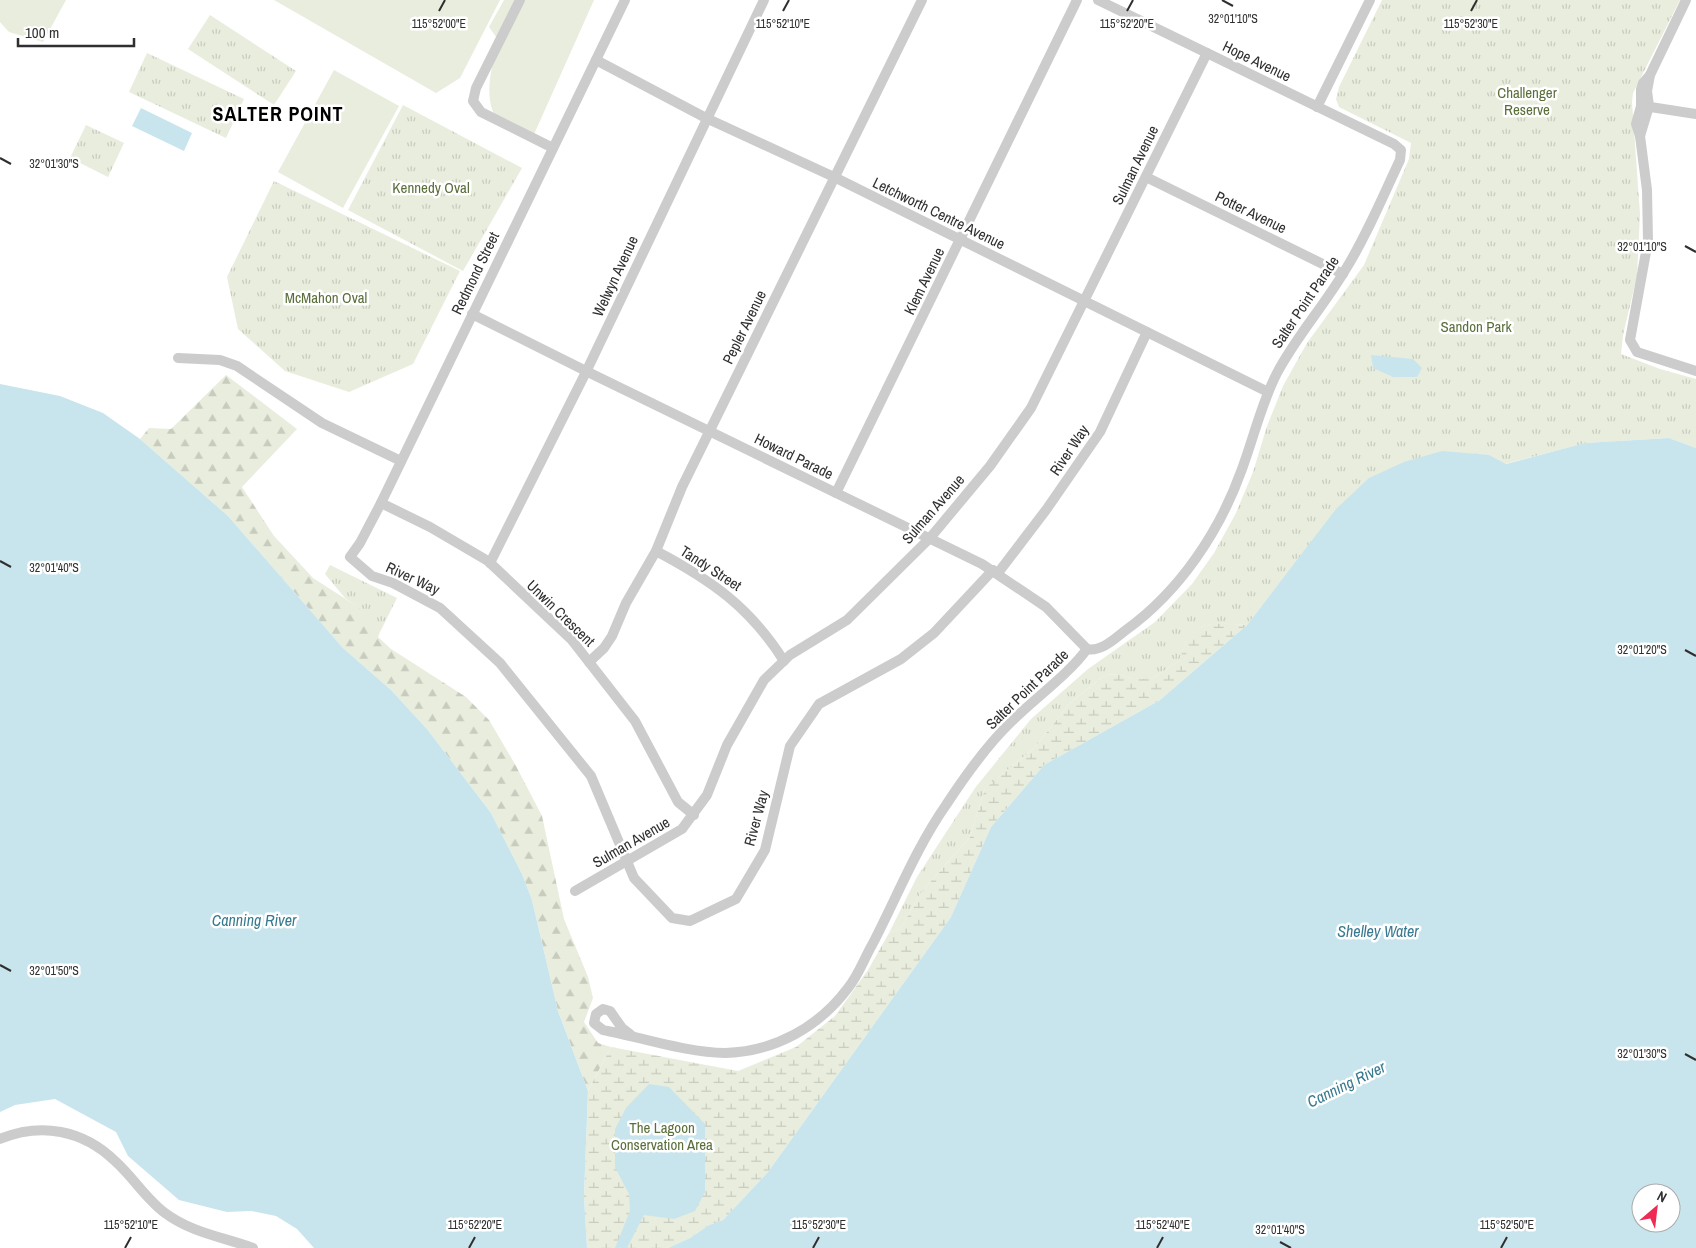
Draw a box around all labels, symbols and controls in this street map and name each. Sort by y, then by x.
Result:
text: 32°01'10"S [1208,11,1258,27]
scale bar [18,15,134,47]
text: 115°52'00"E [412,16,466,32]
text: 115°52'10"E [756,16,810,32]
text: 115°52'20"E [1100,16,1154,32]
text: 115°52'30"E [1444,16,1498,32]
text: 100 m [25,22,59,43]
street label: Hope Avenue [1219,35,1295,87]
park label: Challenger Reserve [1497,82,1557,120]
district label: SALTER POINT [212,100,344,127]
street label: Sulman Avenue [1107,122,1163,208]
text: 32°01'30"S [29,156,79,172]
street label: Letchworth Centre Avenue [869,172,1009,254]
park label: Kennedy Oval [392,177,470,198]
street label: Potter Avenue [1212,186,1290,238]
street label: Redmond Street [446,228,504,318]
street label: Welwyn Avenue [587,232,643,320]
text: 32°01'10"S [1617,239,1667,255]
street label: Klem Avenue [899,244,949,318]
street label: Salter Point Parade [1266,251,1344,352]
street label: Pepler Avenue [717,286,771,367]
park label: McMahon Oval [285,287,367,308]
park label: Sandon Park [1440,316,1512,337]
street label: River Way [1044,420,1094,479]
street label: Howard Parade [751,428,837,484]
street label: Sulman Avenue [897,470,969,548]
street label: Tandy Street [676,540,746,596]
street label: River Way [383,556,444,600]
text: 32°01'40"S [29,560,79,576]
street label: Unwin Crescent [522,575,600,651]
text: 32°01'20"S [1617,642,1667,658]
street label: Salter Point Parade [981,644,1073,734]
street label: River Way [738,787,774,848]
street label: Sulman Avenue [589,811,674,873]
water label: Canning River [212,909,297,931]
water label: Shelley Water [1337,920,1419,942]
text: 32°01'50"S [29,963,79,979]
text: 32°01'30"S [1617,1046,1667,1062]
water label: Canning River [1303,1055,1389,1112]
park label: The Lagoon Conservation Area [611,1117,713,1155]
north arrow [1631,1183,1681,1233]
text: N [1654,1187,1670,1206]
text: 115°52'10"E [104,1217,158,1233]
text: 115°52'20"E [448,1217,502,1233]
text: 115°52'30"E [792,1217,846,1233]
text: 115°52'40"E [1136,1217,1190,1233]
text: 115°52'50"E [1480,1217,1534,1233]
text: 32°01'40"S [1255,1222,1305,1238]

